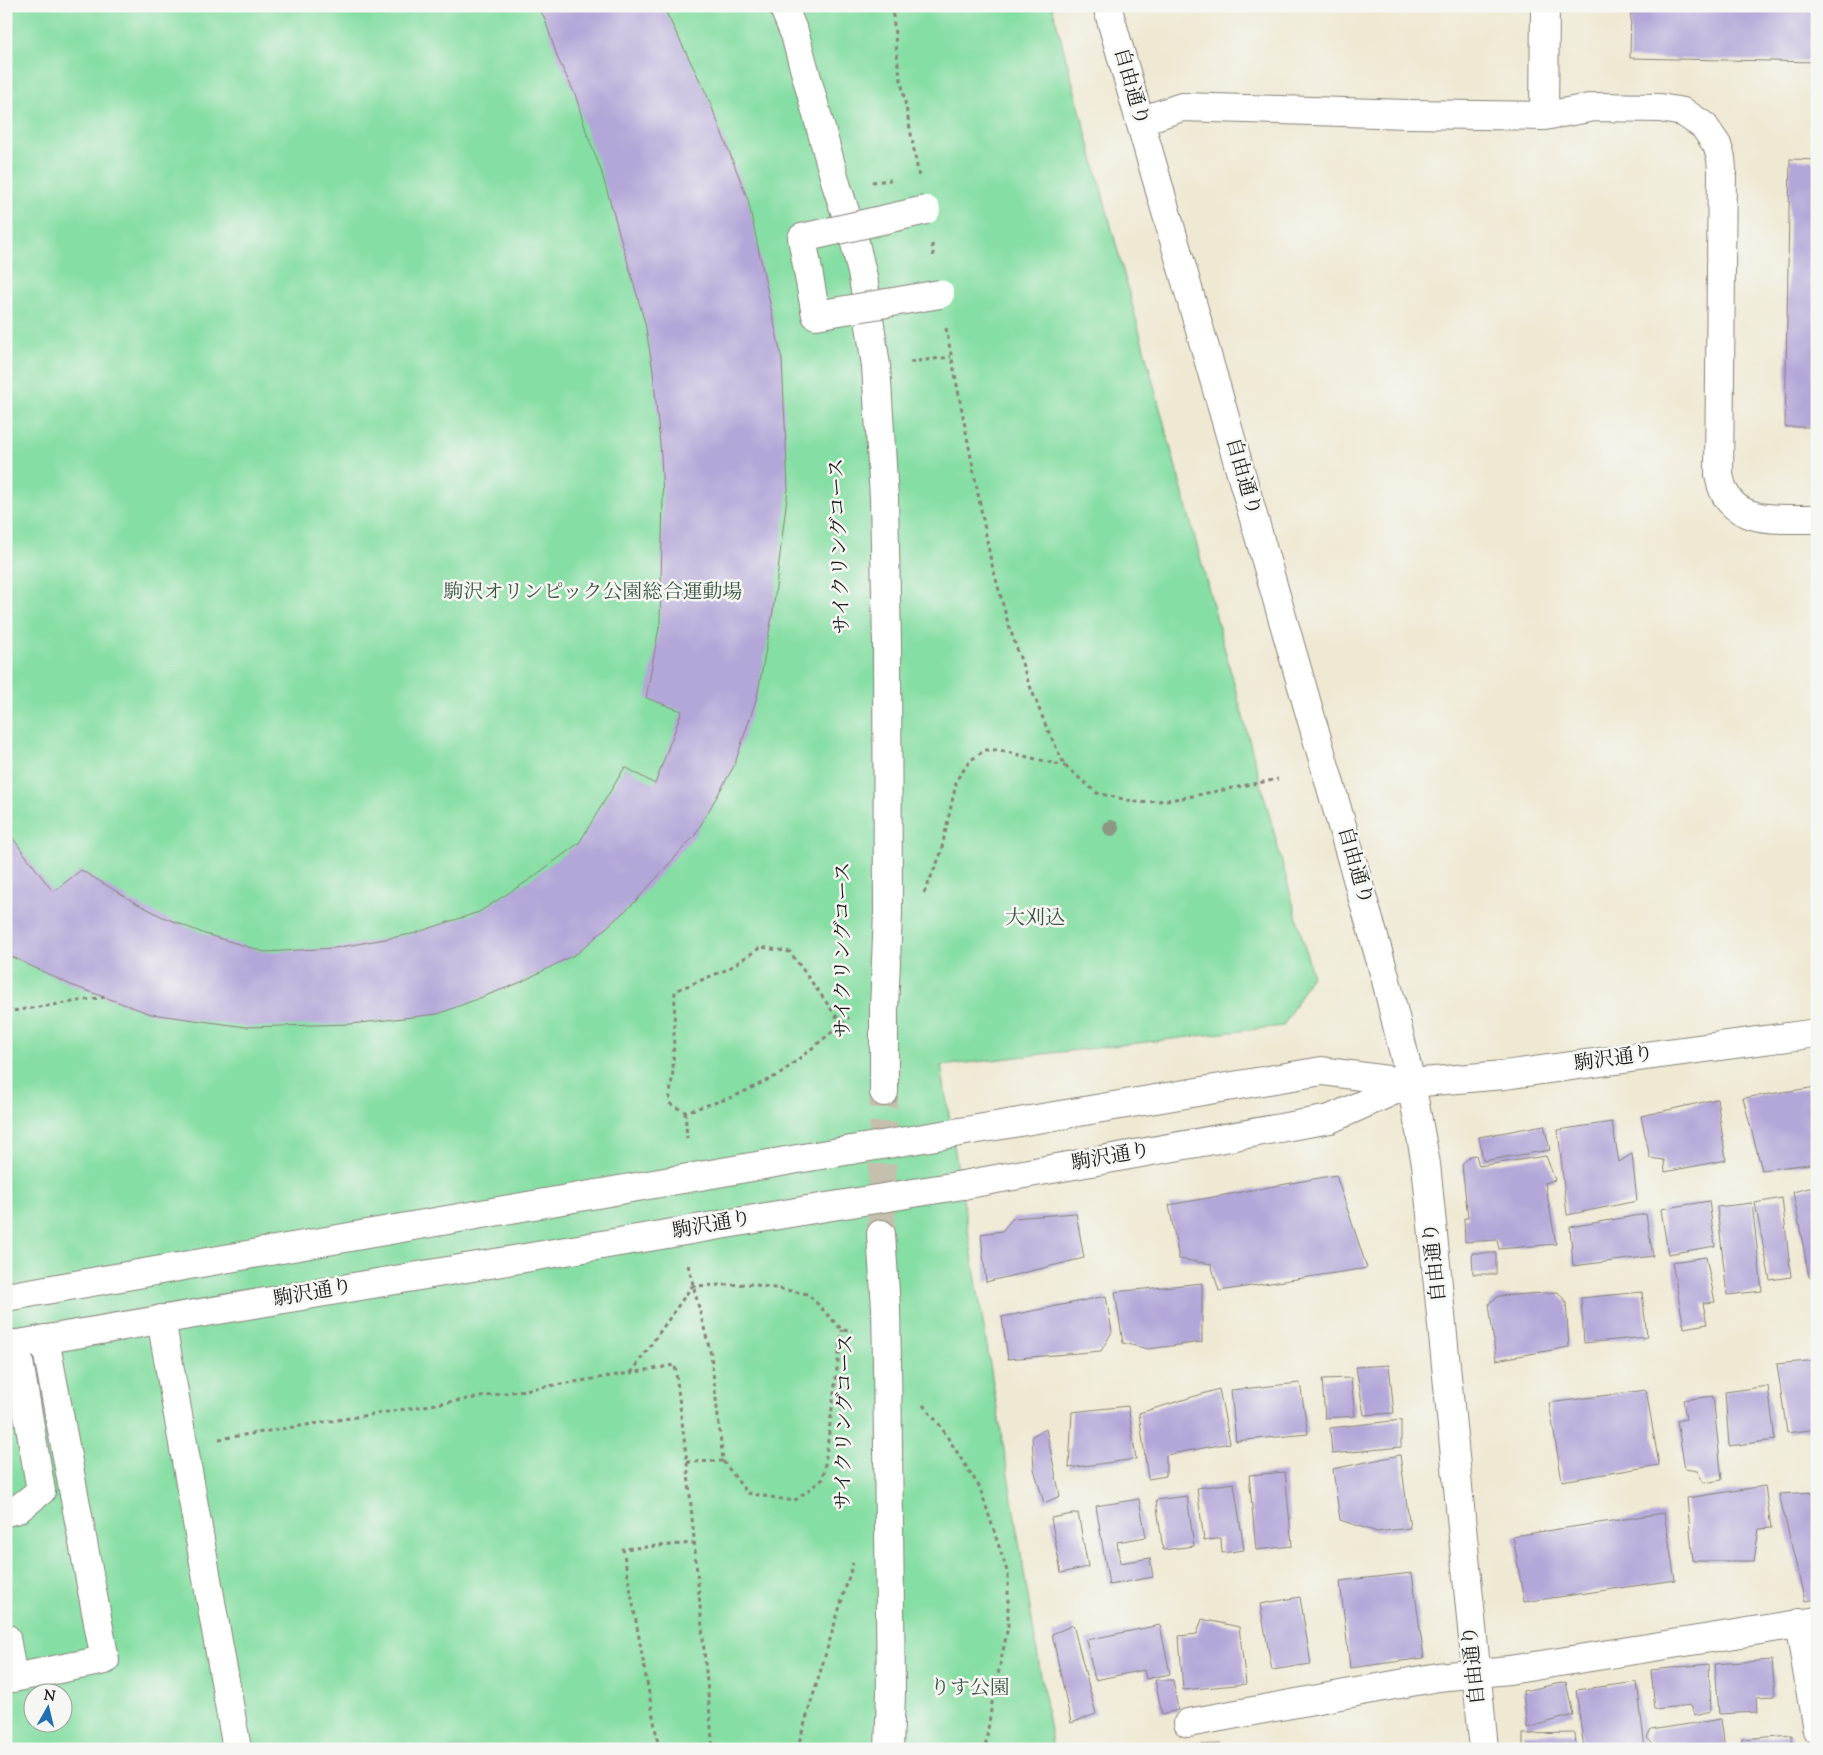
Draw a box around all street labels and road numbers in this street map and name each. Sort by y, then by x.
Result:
street label: 自由通り [1105,45,1155,129]
street label: 自由通り [1217,435,1267,519]
street label: サイクリングコース [823,457,859,635]
street label: 自由通り [1329,824,1379,908]
street label: サイクリングコース [830,862,859,1038]
street label: 駒沢通り [1572,1040,1656,1080]
street label: 駒沢通り [1069,1137,1153,1179]
street label: 駒沢通り [670,1205,754,1247]
street label: 自由通り [1417,1221,1455,1303]
street label: 駒沢通り [271,1273,355,1315]
street label: サイクリングコース [830,1334,862,1510]
street label: 自由通り [1456,1624,1494,1706]

